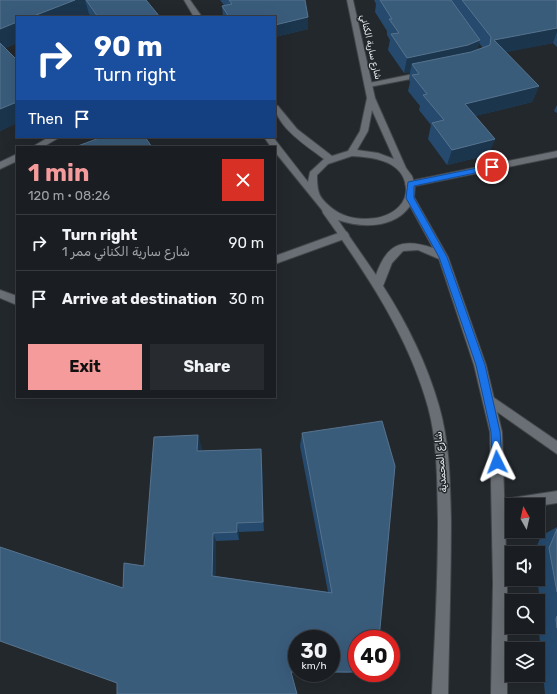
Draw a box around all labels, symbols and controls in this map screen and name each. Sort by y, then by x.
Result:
street label: شارع سارية الكناني [357,13,383,81]
text: 90 m [94,30,163,63]
icon: right [28,32,80,84]
text: Turn right [94,64,176,86]
icon: arrive [71,108,93,130]
text: Then [28,110,63,128]
pin [475,150,509,184]
icon: arrive [481,156,503,178]
text: 1 min [28,159,89,187]
button: close [222,159,264,201]
text: 120 m · 08:26 [28,188,110,203]
text: Turn right [62,226,137,244]
icon: right [28,232,50,254]
text: 90 m [229,234,264,252]
text: شارع سارية الكناني ممر 1 [62,244,190,259]
icon: arrive [28,288,50,310]
text: Arrive at destination [62,290,217,308]
text: 30 m [229,290,264,308]
button: Exit [28,344,142,390]
button: Share [150,344,264,390]
street label: شارع المحمدية [432,431,451,493]
position arrow [476,441,518,483]
north arrow [505,498,545,538]
map controls [505,498,545,682]
button: sound [505,546,545,586]
button: search [505,594,545,634]
speed limit sign: 40 [348,630,400,682]
text: 30 [301,639,327,663]
button: layers [505,642,545,682]
text: km/h [302,660,326,672]

